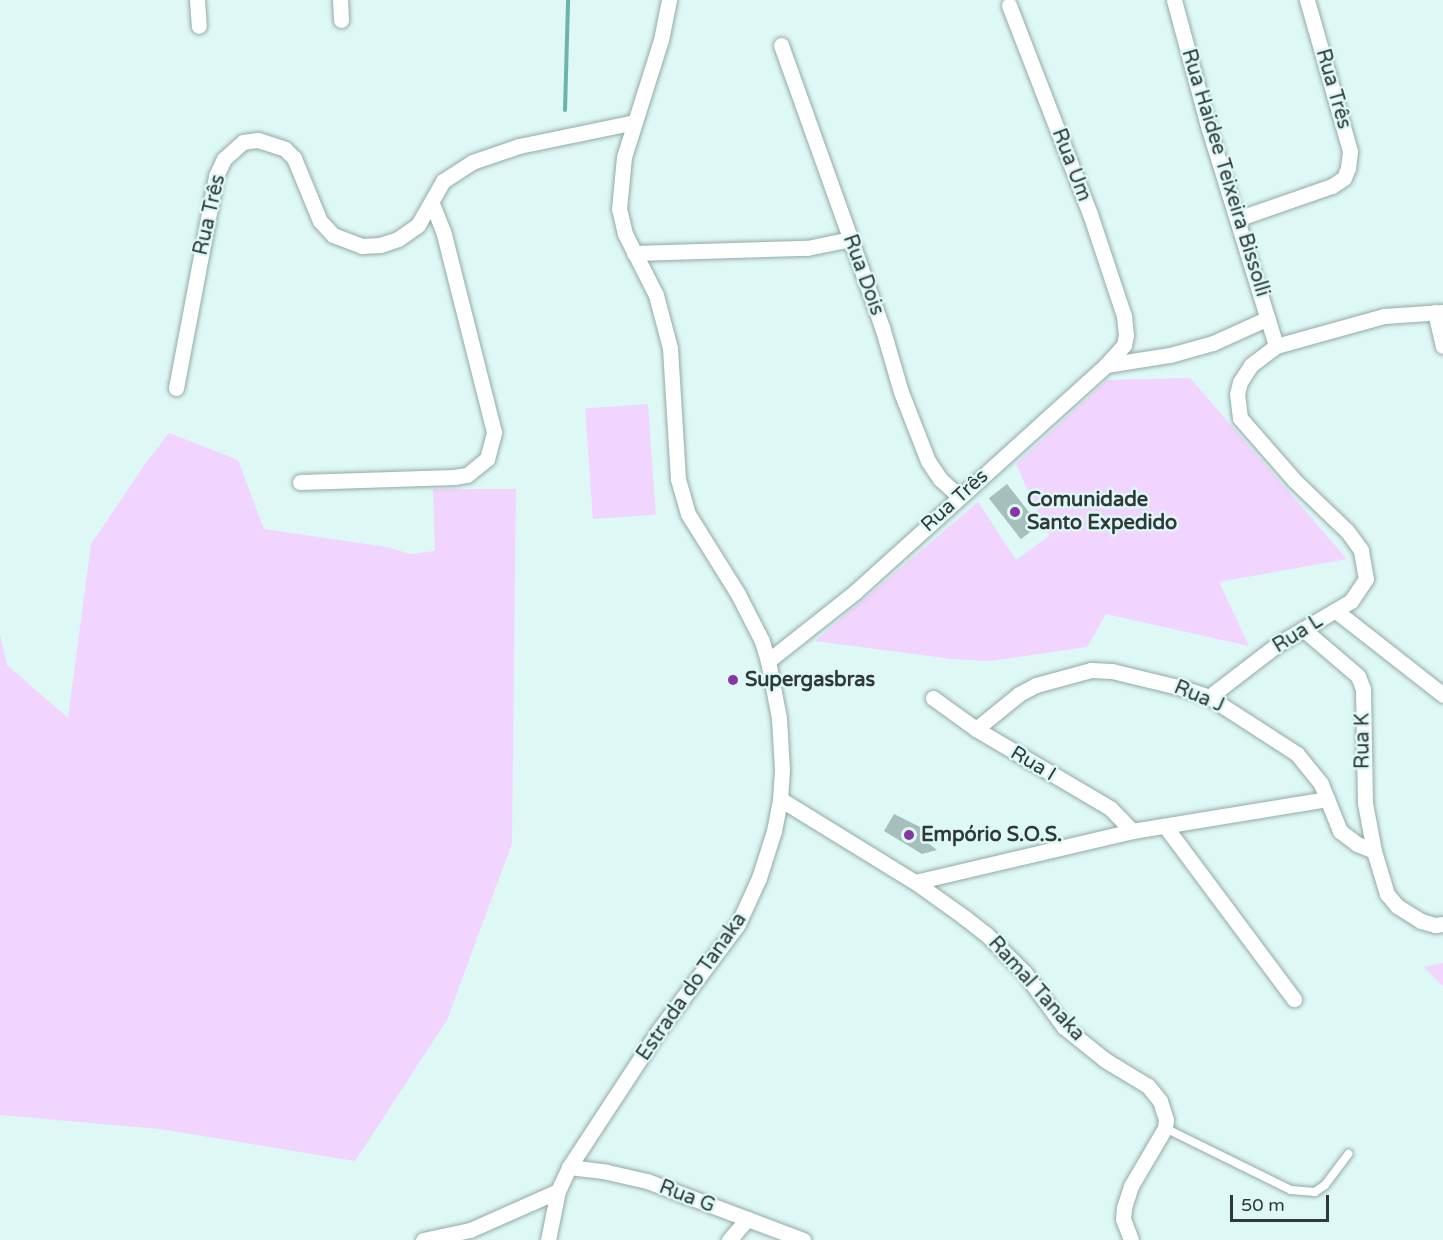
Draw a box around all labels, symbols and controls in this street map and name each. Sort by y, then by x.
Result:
street label: Rua Haidee Teixeira Bissolli [1176,46,1274,300]
street label: Rua Três [1310,46,1356,132]
street label: Rua Um [1046,125,1096,205]
street label: Rua Três [189,172,231,258]
street label: Rua Dois [837,231,889,319]
street label: Rua Três [916,465,994,537]
place label: Comunidade Santo Expedido [1027,488,1177,535]
marker: Comunidade Santo Expedido [1008,505,1022,519]
street label: Rua L [1269,609,1327,659]
place label: Supergasbras [745,668,875,692]
marker: Supergasbras [726,673,740,687]
street label: Rua J [1170,676,1228,718]
street label: Rua K [1351,713,1375,769]
street label: Rua I [1006,741,1060,787]
place label: Empório S.O.S. [921,823,1062,847]
marker: Empório S.O.S. [902,828,916,842]
street label: Estrada do Tanaka [632,908,752,1066]
street label: Ramal Tanaka [983,932,1089,1046]
street label: Rua G [656,1175,718,1219]
scale bar [1233,1183,1332,1221]
text: 50 m [1241,1194,1285,1216]

